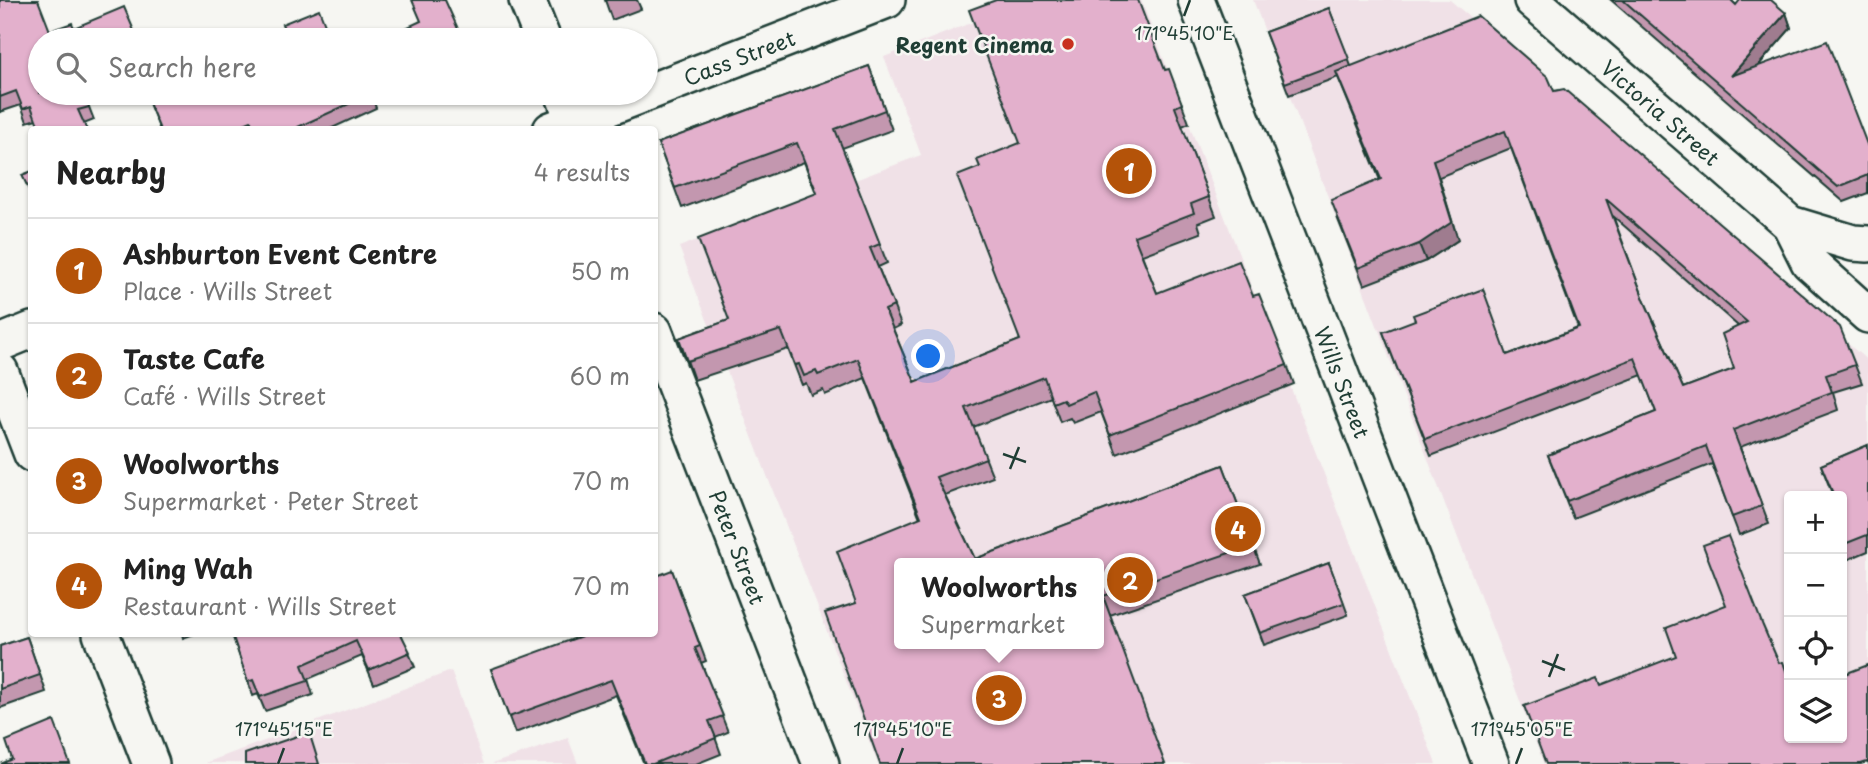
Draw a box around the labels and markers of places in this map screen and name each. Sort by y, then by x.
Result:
place label: Regent Cinema [896,28,1054,60]
marker: Regent Cinema [1060,36,1076,52]
pin: 1 [1106,145,1152,197]
pin: 4 [1215,503,1261,555]
pin: 2 [1107,554,1153,606]
pin: 3 [976,672,1022,724]

